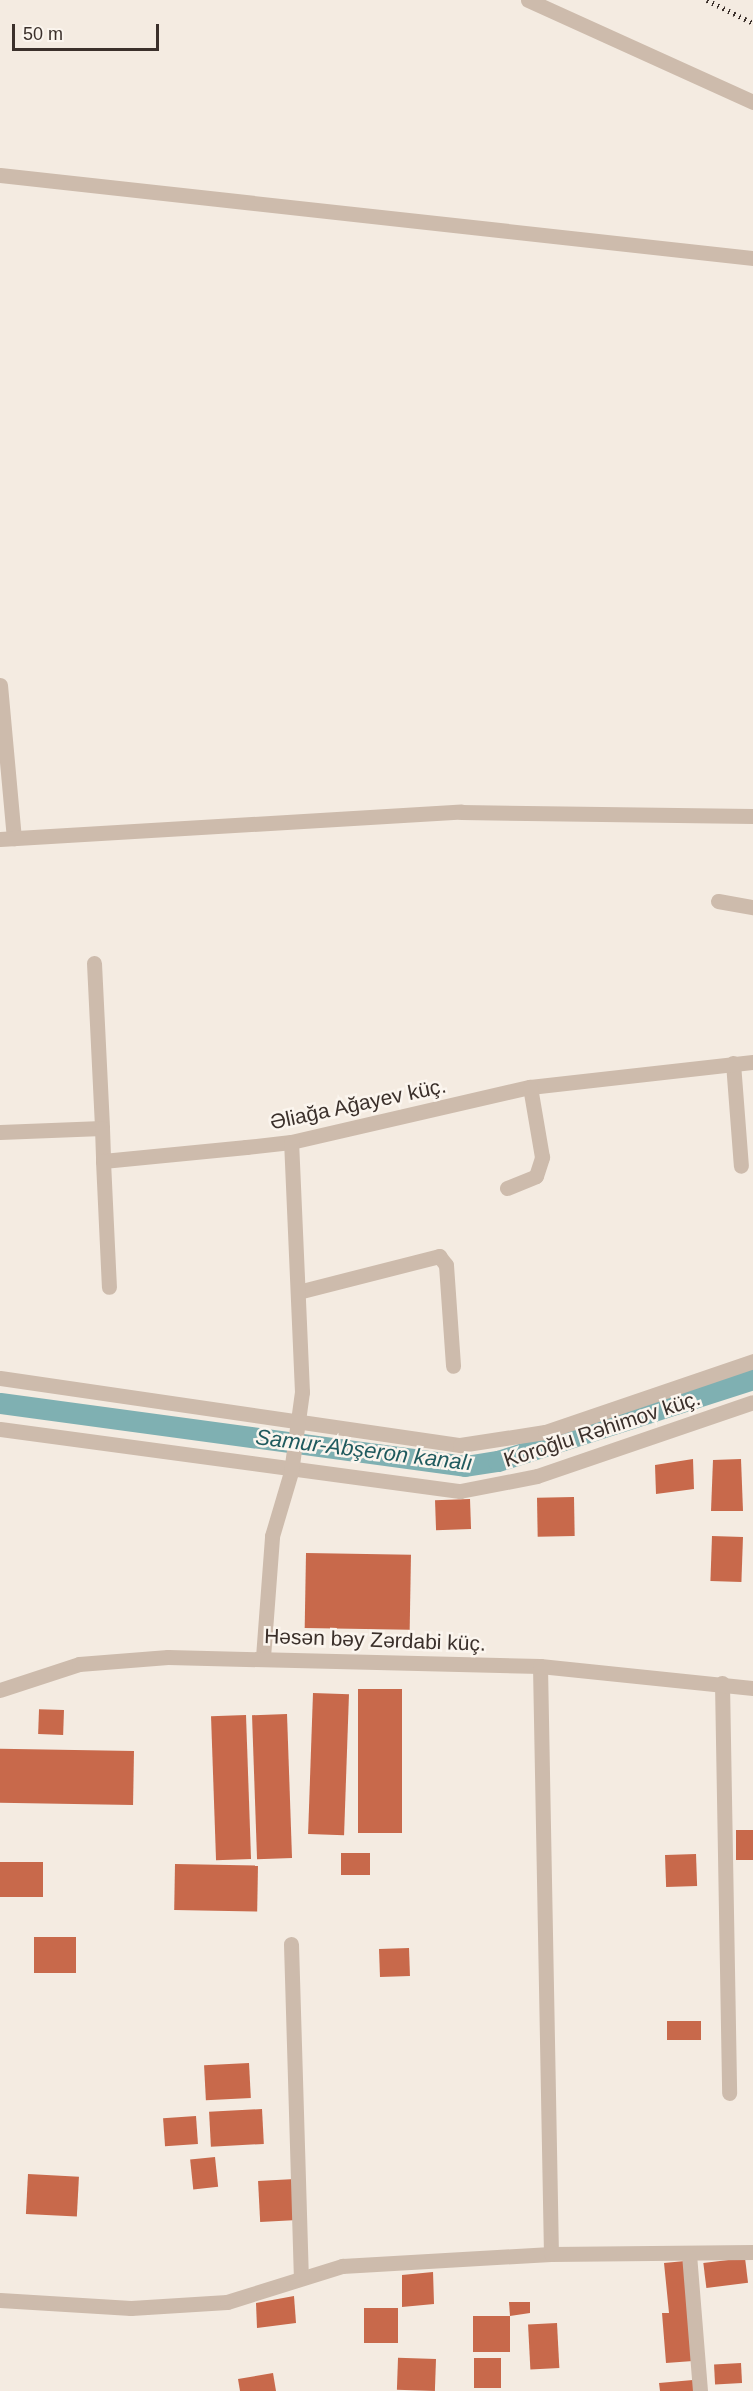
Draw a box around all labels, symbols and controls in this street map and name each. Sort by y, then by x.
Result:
scale bar [15,12,162,50]
text: 50 m [23,24,63,44]
street label: Əliağa Ağayev küç. [267,1073,449,1135]
street label: Koroğlu Rəhimov küç. [500,1385,704,1473]
water label: Samur-Abşeron kanalı [254,1424,474,1476]
street label: Həsən bəy Zərdabi küç. [264,1624,486,1656]

